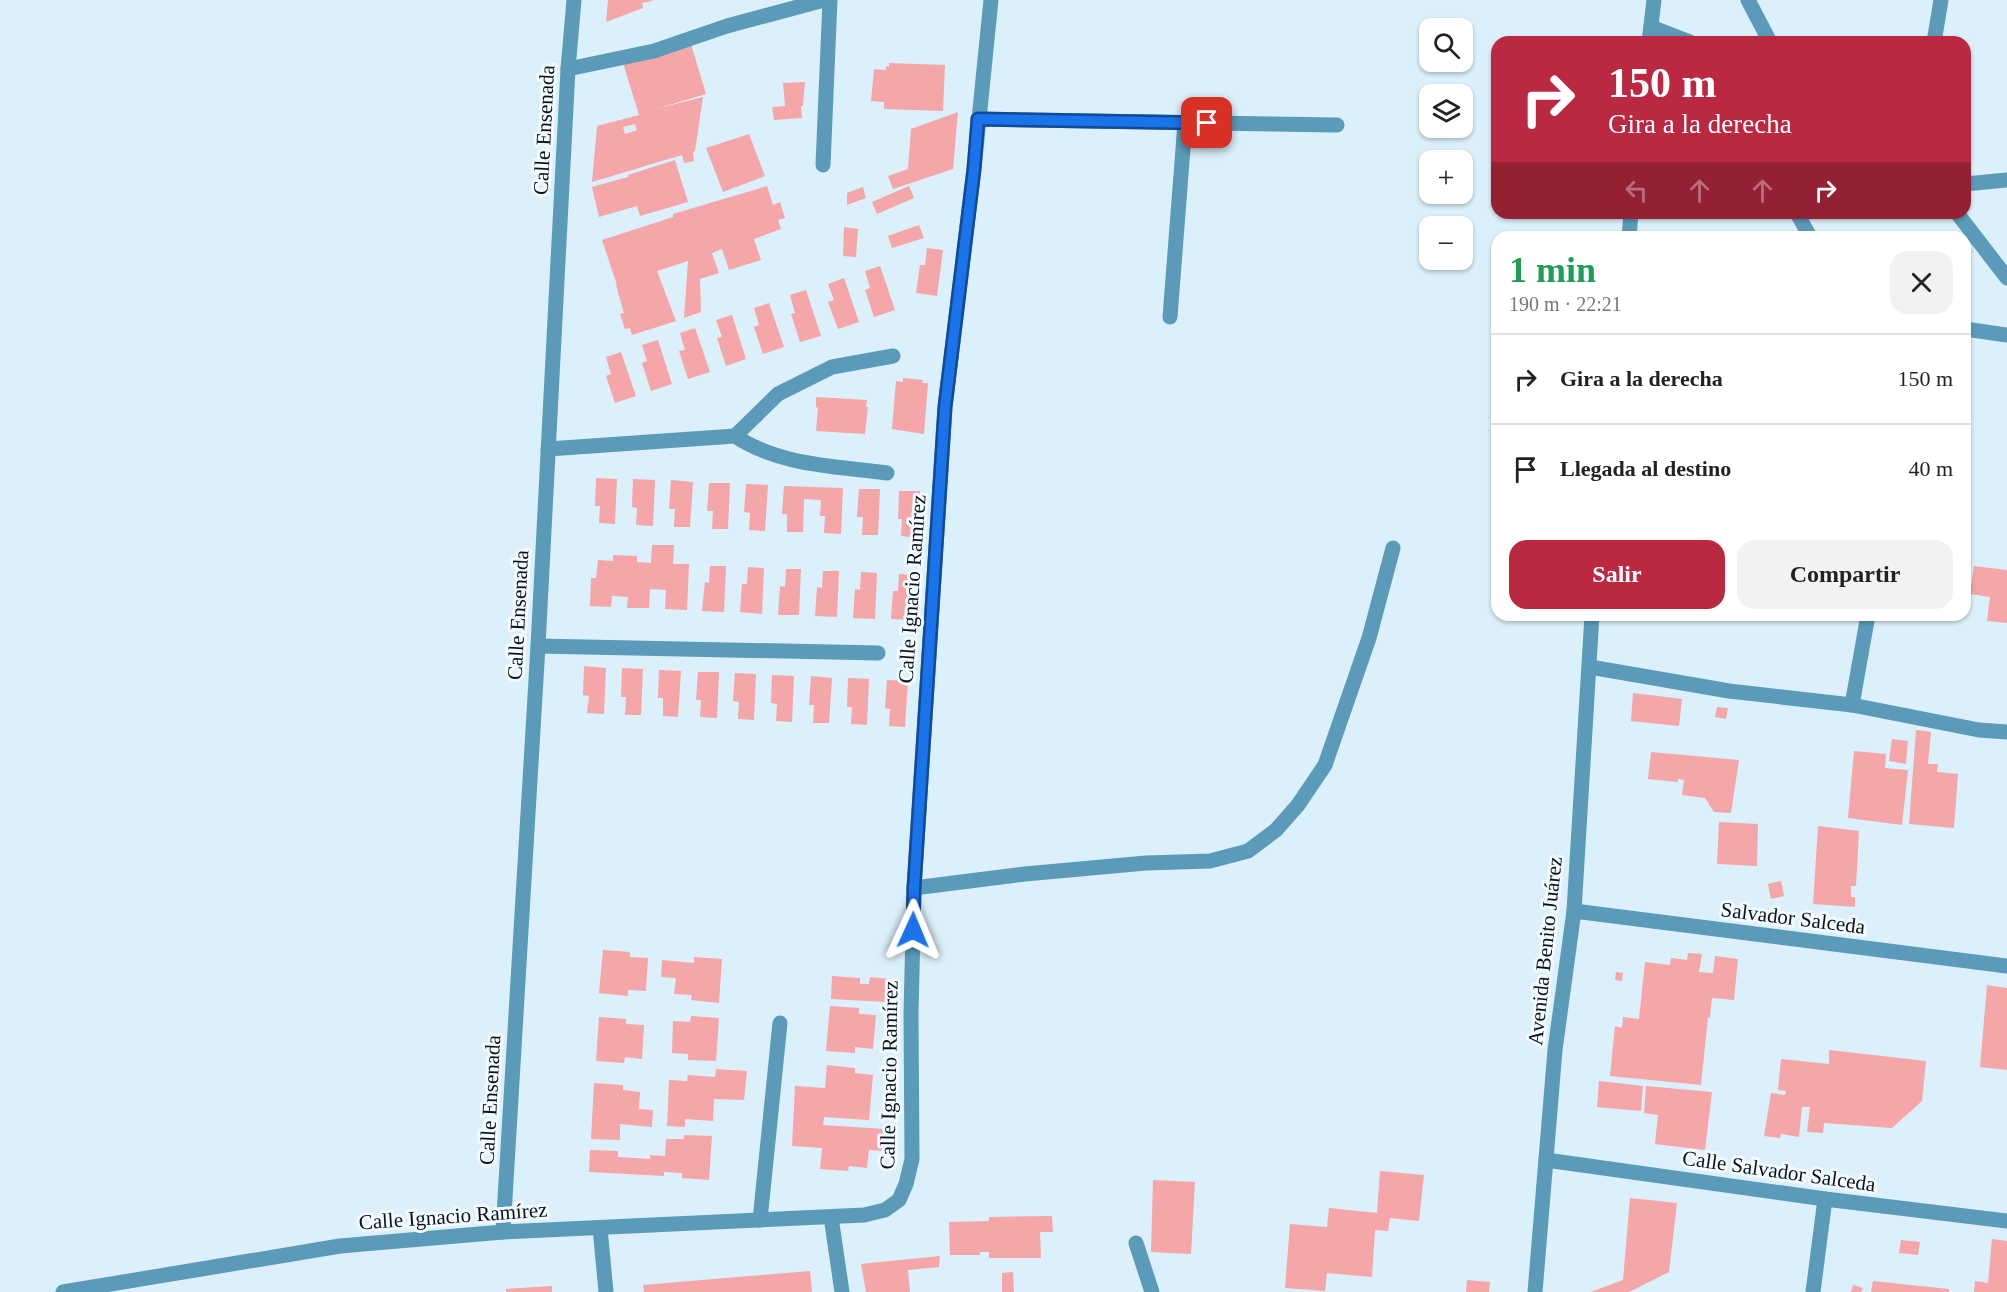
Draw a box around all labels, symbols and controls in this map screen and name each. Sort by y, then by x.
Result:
map controls [1419,18,1473,270]
button: search [1419,18,1473,72]
icon: right [1509,60,1587,138]
text: 150 m [1608,60,1717,106]
street label: Calle Ensenada [529,64,559,196]
button: layers [1419,84,1473,138]
pin [1181,97,1232,148]
icon: arrive [1190,106,1223,139]
text: Gira a la derecha [1608,109,1792,139]
button: + [1419,150,1473,204]
icon: left [1620,174,1653,207]
icon: ahead [1683,174,1716,207]
icon: ahead [1746,174,1779,207]
icon: right [1809,174,1842,207]
button: − [1419,216,1473,270]
text: 1 min [1509,250,1596,290]
button: close [1890,251,1953,314]
text: 190 m · 22:21 [1509,293,1622,315]
icon: right [1509,363,1542,396]
text: Gira a la derecha [1560,366,1723,391]
text: 150 m [1897,366,1953,391]
icon: arrive [1509,453,1542,486]
text: Llegada al destino [1560,456,1731,481]
text: 40 m [1908,456,1953,481]
street label: Calle Ignacio Ramírez [893,494,931,684]
button: Salir [1509,540,1725,609]
button: Compartir [1737,540,1953,609]
street label: Calle Ensenada [503,549,533,681]
street label: Avenida Benito Juárez [1523,855,1567,1047]
street label: Salvador Salceda [1719,897,1867,939]
position arrow [881,898,945,962]
street label: Calle Ignacio Ramírez [875,980,903,1170]
street label: Calle Ensenada [475,1034,505,1166]
street label: Calle Salvador Salceda [1681,1146,1878,1197]
street label: Calle Ignacio Ramírez [358,1197,548,1235]

